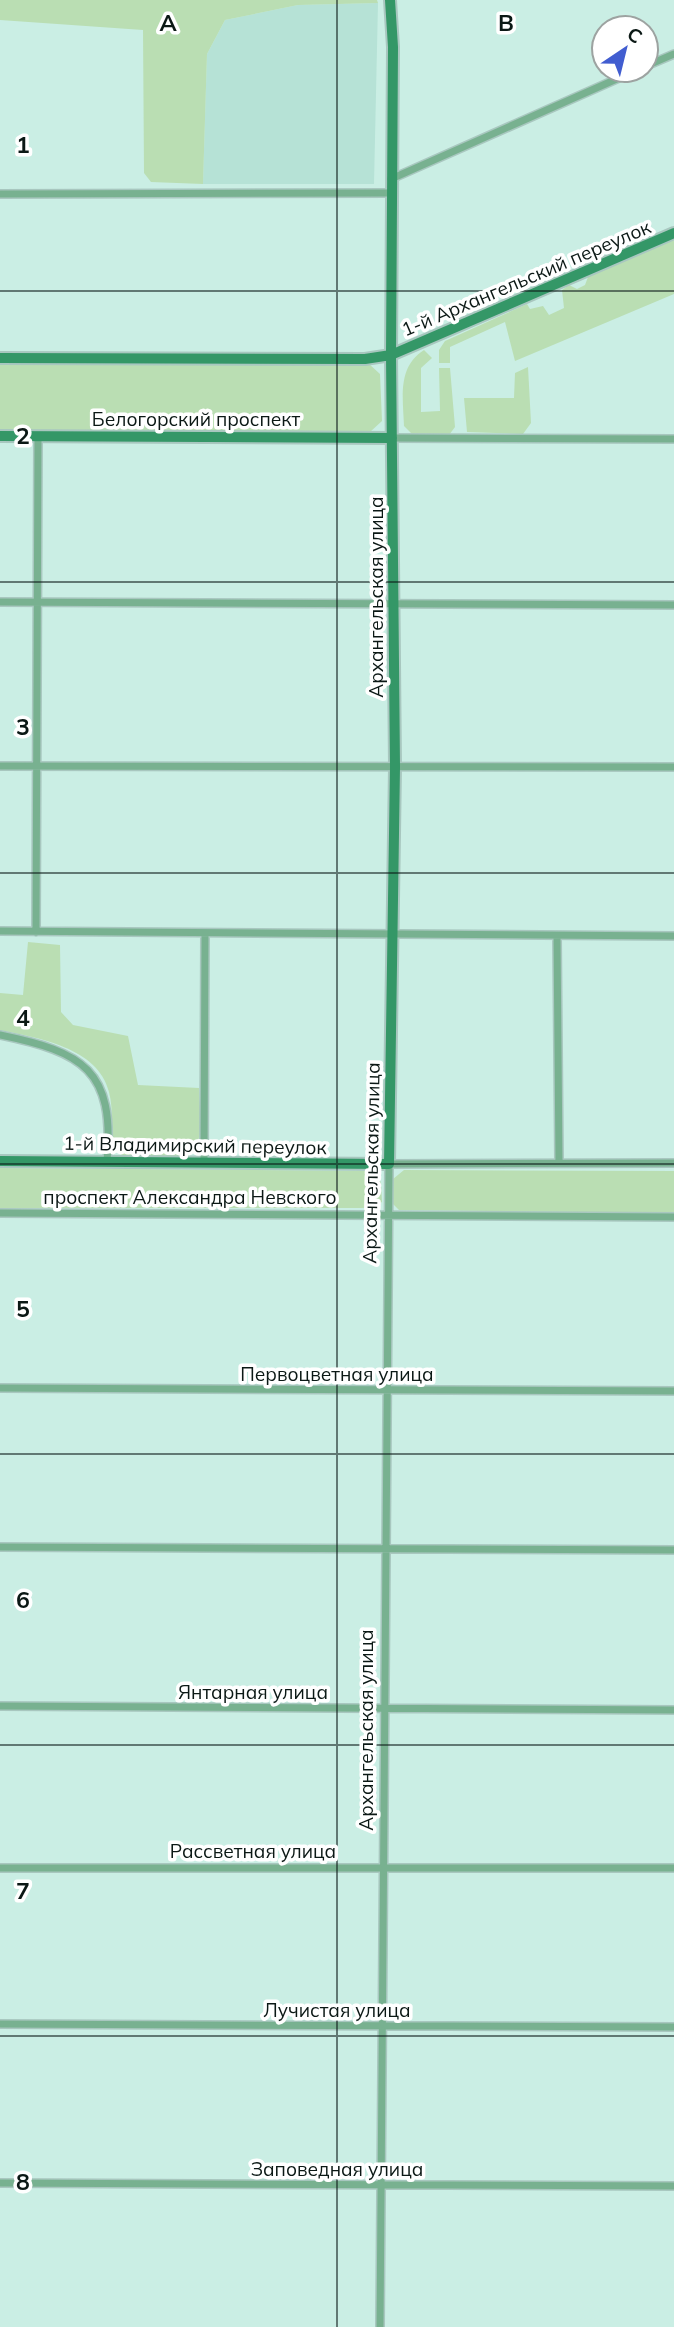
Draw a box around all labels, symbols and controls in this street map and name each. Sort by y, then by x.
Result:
text: A [159,8,177,37]
text: B [498,8,514,37]
north arrow [590,14,660,84]
text: С [623,22,647,49]
text: 1 [16,130,30,159]
street label: 1-й Архангельский переулок [398,214,655,341]
street label: Белогорский проспект [92,407,300,431]
text: 2 [16,421,30,450]
street label: Архангельская улица [364,496,388,698]
text: 3 [16,712,30,741]
text: 4 [16,1003,30,1032]
street label: Архангельская улица [357,1062,385,1264]
street label: 1-й Владимирский переулок [63,1131,328,1159]
street label: проспект Александра Невского [43,1185,337,1209]
text: 5 [16,1294,30,1323]
street label: Первоцветная улица [240,1362,434,1386]
text: 6 [16,1585,30,1614]
street label: Архангельская улица [354,1629,378,1831]
street label: Янтарная улица [178,1680,328,1704]
street label: Рассветная улица [170,1839,336,1863]
text: 7 [16,1876,30,1905]
street label: Лучистая улица [263,1998,411,2022]
street label: Заповедная улица [251,2157,423,2181]
text: 8 [16,2167,30,2196]

